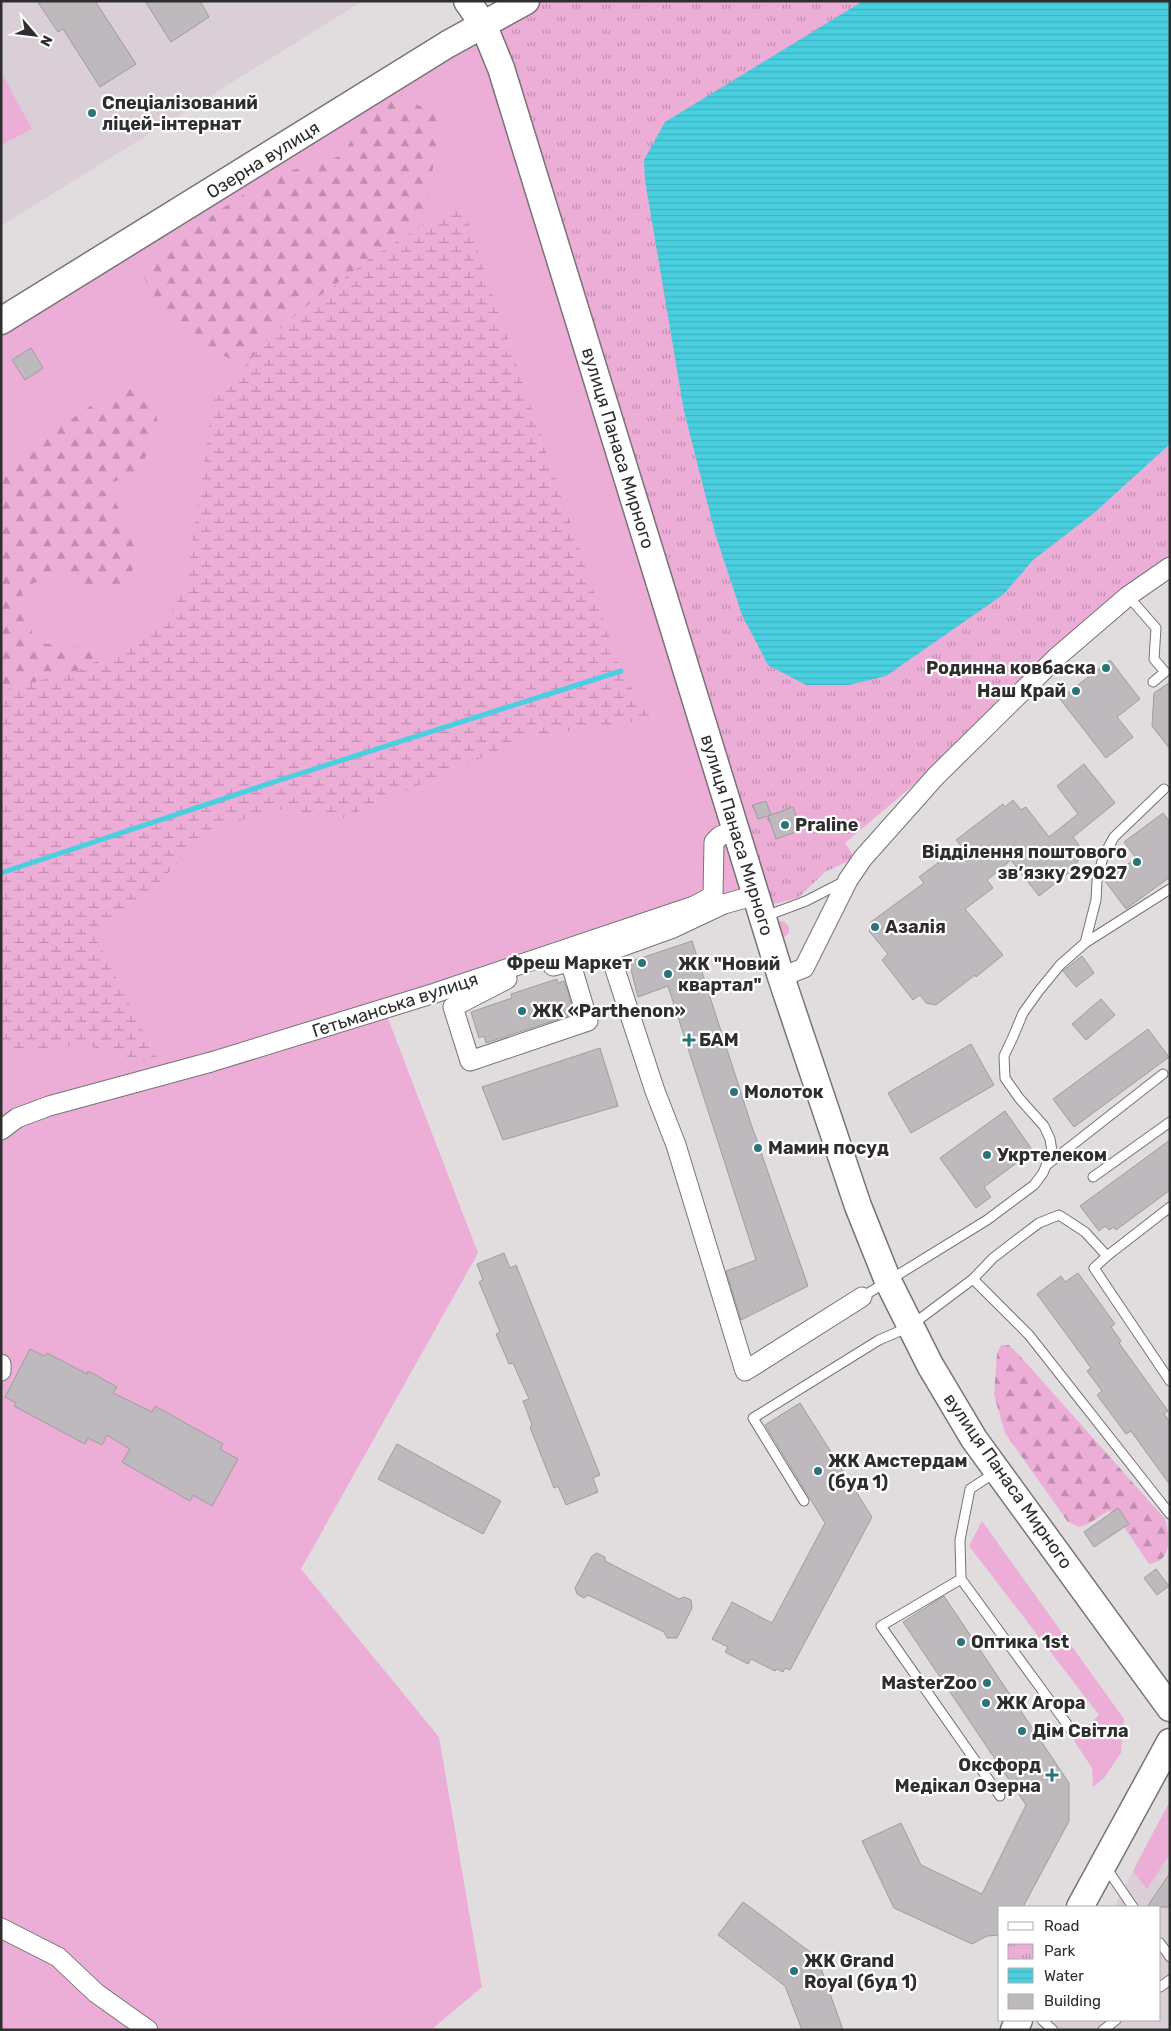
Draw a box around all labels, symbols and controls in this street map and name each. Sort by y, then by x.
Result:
north arrow [10,10,60,60]
text: N [36,32,56,49]
place label: Спеціалізований ліцей-інтернат [102,92,258,135]
marker: Спеціалізований ліцей-інтернат [86,107,98,119]
street label: Озерна вулиця [202,116,324,204]
street label: вулиця Панаса Мирного [577,345,659,551]
place label: Родинна ковбаска [926,657,1096,679]
marker: Родинна ковбаска [1100,662,1112,674]
place label: Наш Край [977,680,1066,702]
marker: Наш Край [1070,685,1082,697]
street label: вулиця Панаса Мирного [696,732,778,938]
place label: Praline [795,814,859,836]
marker: Praline [779,819,791,831]
place label: Відділення поштового зв’язку 29027 [922,841,1127,884]
marker: Відділення поштового зв’язку 29027 [1131,856,1143,868]
place label: Азалія [885,916,946,938]
marker: Азалія [869,921,881,933]
place label: Фреш Маркет [507,952,632,974]
place label: ЖК "Новий квартал" [678,953,780,996]
marker: Фреш Маркет [636,957,648,969]
street label: Гетьманська вулиця [309,968,481,1042]
marker: ЖК "Новий квартал" [662,968,674,980]
place label: ЖК «Parthenon» [532,1000,686,1022]
marker: ЖК «Parthenon» [516,1005,528,1017]
place label: БАМ [699,1029,739,1051]
marker: БАМ [683,1034,695,1046]
place label: Молоток [744,1081,824,1103]
marker: Молоток [728,1086,740,1098]
place label: Мамин посуд [768,1137,889,1159]
marker: Мамин посуд [752,1142,764,1154]
place label: Укртелеком [997,1144,1107,1166]
marker: Укртелеком [981,1149,993,1161]
street label: вулиця Панаса Мирного [939,1389,1077,1573]
place label: ЖК Амстердам (буд 1) [828,1450,968,1493]
marker: ЖК Амстердам (буд 1) [812,1465,824,1477]
place label: Оптика 1st [971,1631,1069,1653]
marker: Оптика 1st [955,1636,967,1648]
place label: MasterZoo [881,1672,977,1694]
marker: MasterZoo [981,1677,993,1689]
place label: ЖК Агора [996,1692,1086,1714]
marker: ЖК Агора [980,1697,992,1709]
place label: Дім Світла [1032,1720,1129,1742]
marker: Дім Світла [1016,1725,1028,1737]
place label: Оксфорд Медікал Озерна [895,1754,1041,1797]
marker: Оксфорд Медікал Озерна [1045,1768,1059,1782]
legend [998,1906,1161,2021]
text: Road [1044,1917,1080,1935]
text: Park [1044,1942,1075,1960]
place label: ЖК Grand Royal (буд 1) [804,1950,917,1993]
marker: ЖК Grand Royal (буд 1) [788,1965,800,1977]
text: Water [1044,1967,1084,1985]
text: Building [1044,1992,1101,2010]

